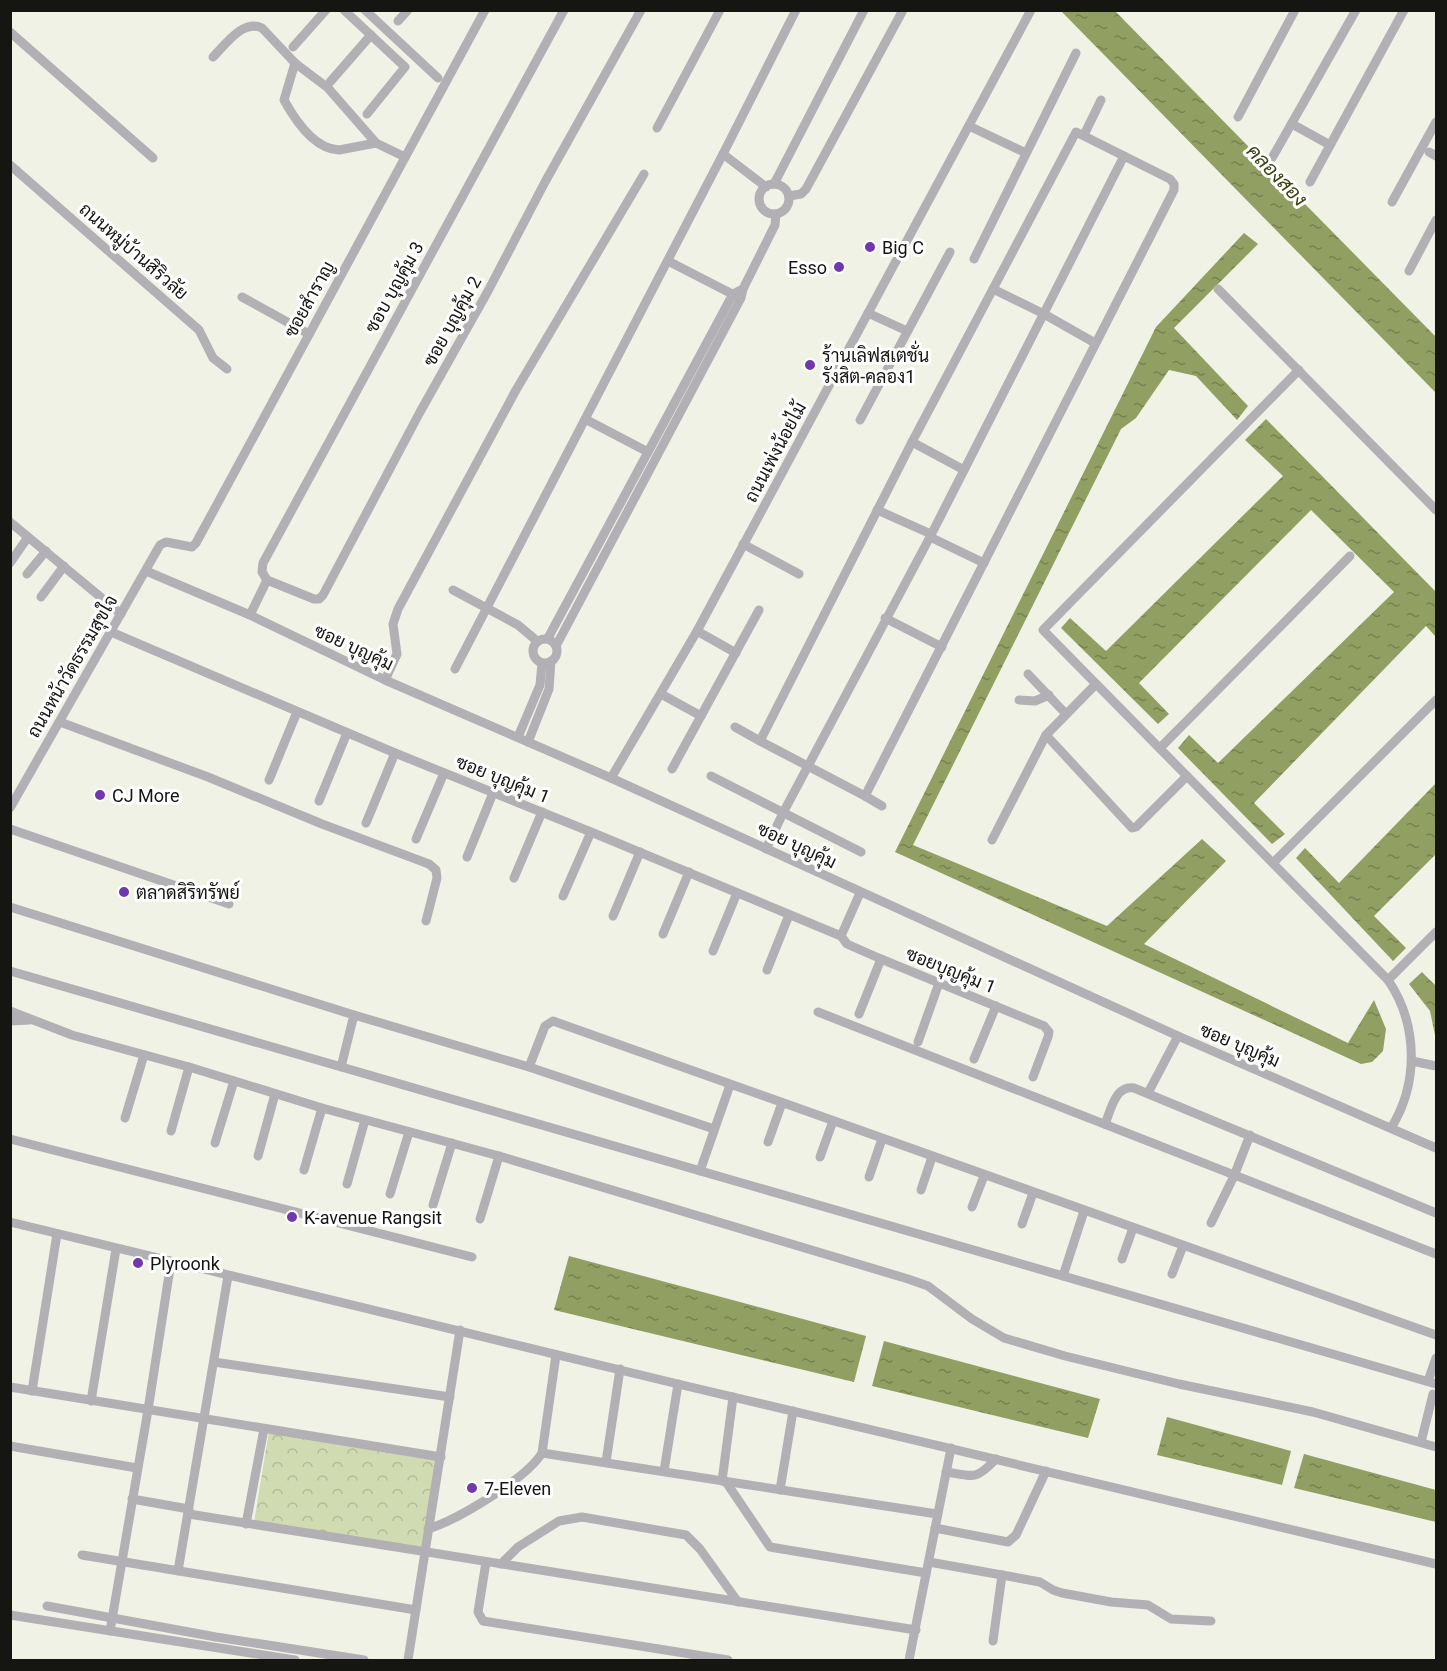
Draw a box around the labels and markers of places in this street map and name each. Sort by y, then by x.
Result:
place label: Big C [882,237,924,258]
marker: Big C [863,240,877,254]
place label: Esso [788,257,827,278]
marker: Esso [832,260,846,274]
place label: ร้านเลิฟสเตชั่น รังสิต-คลอง1 [822,340,929,387]
marker: ร้านเลิฟสเตชั่น รังสิต-คลอง1 [803,358,817,372]
place label: CJ More [112,785,180,806]
marker: CJ More [93,788,107,802]
place label: ตลาดสิริทรัพย์ [136,880,240,903]
marker: ตลาดสิริทรัพย์ [117,885,131,899]
place label: K-avenue Rangsit [304,1207,442,1228]
marker: K-avenue Rangsit [285,1210,299,1224]
place label: Plyroonk [150,1253,221,1274]
marker: Plyroonk [131,1256,145,1270]
place label: 7-Eleven [484,1478,551,1499]
marker: 7-Eleven [465,1481,479,1495]

